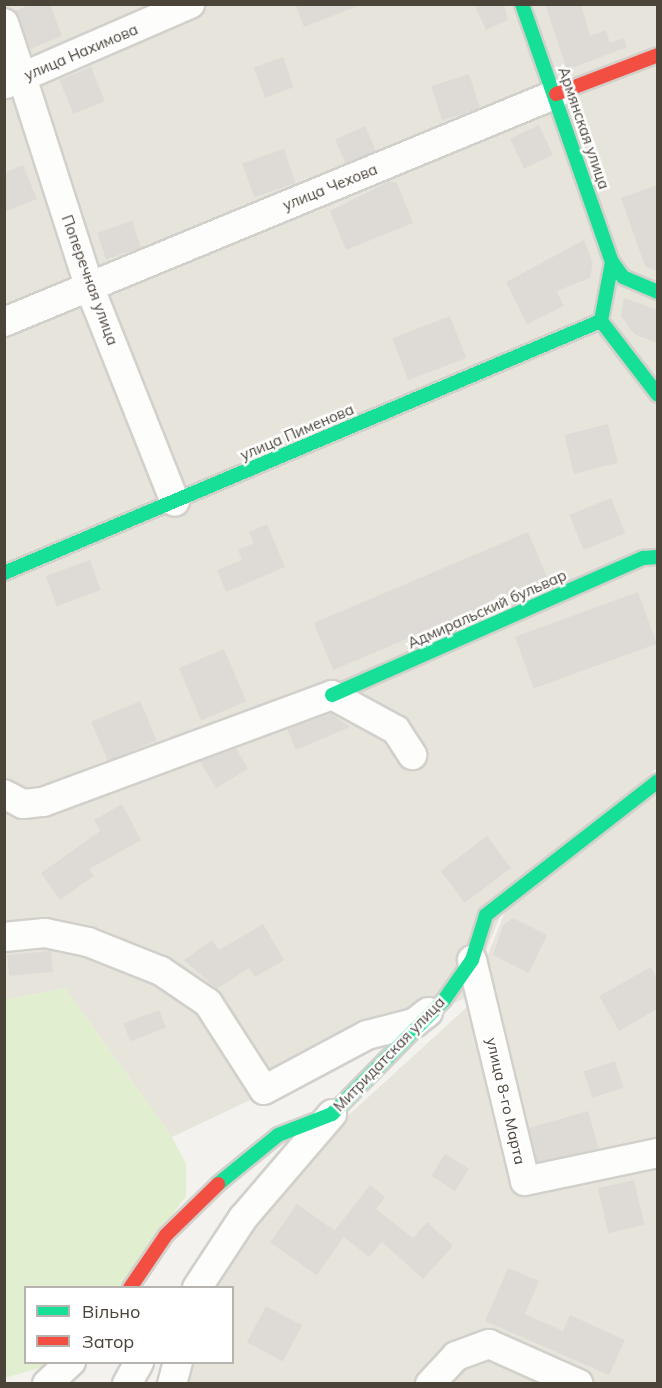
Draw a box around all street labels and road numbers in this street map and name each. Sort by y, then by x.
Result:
street label: улица Нахимова [21,20,141,84]
street label: Армянская улица [555,64,613,192]
street label: улица Чехова [280,160,380,214]
street label: Поперечная улица [58,212,122,348]
street label: улица Пименова [238,400,356,464]
street label: Адмиральский бульвар [405,566,569,652]
street label: Митридатская улица [330,993,448,1115]
street label: улица 8-го Марта [483,1036,529,1166]

